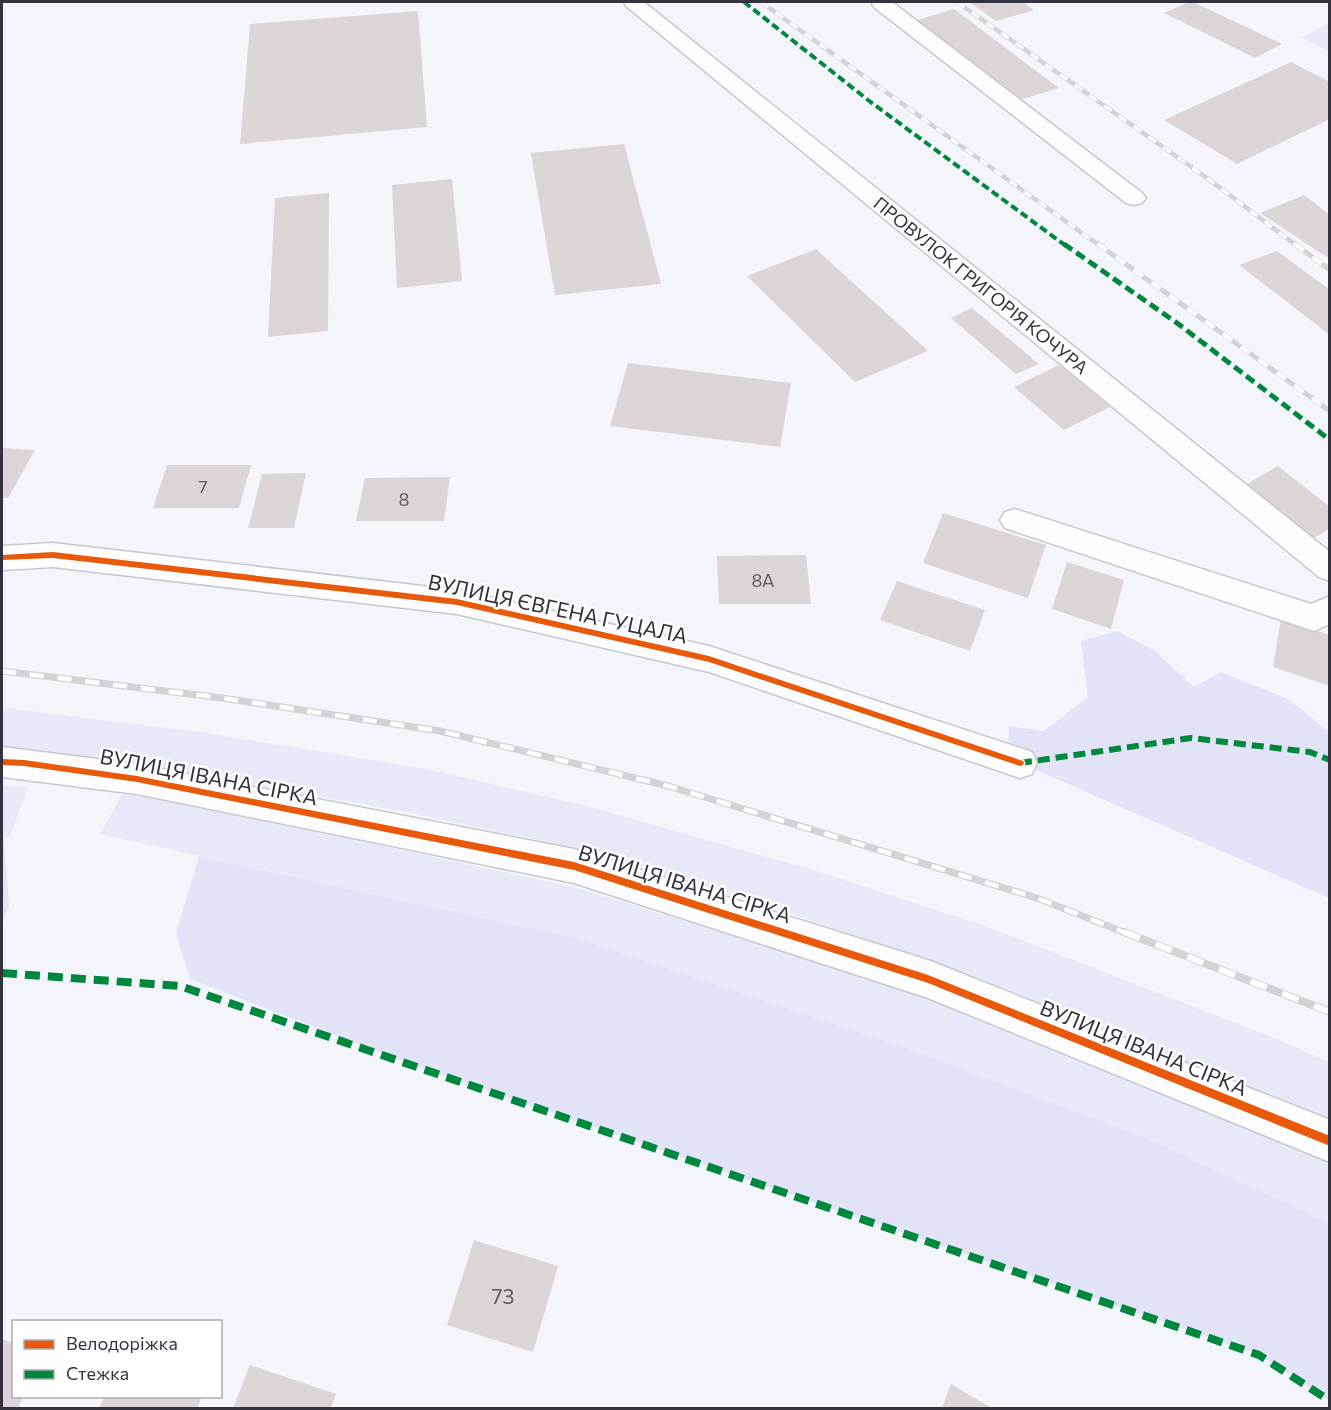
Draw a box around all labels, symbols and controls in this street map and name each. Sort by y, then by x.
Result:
street label: ПРОВУЛОК ГРИГОРІЯ КОЧУРА [869,192,1093,378]
house number: 7 [198,475,208,497]
house number: 8 [399,488,410,510]
street label: ВУЛИЦЯ ЄВГЕНА ГУЦАЛА [426,568,690,648]
house number: 8А [752,569,774,591]
street label: ВУЛИЦЯ ІВАНА СІРКА [98,743,320,809]
street label: ВУЛИЦЯ ІВАНА СІРКА [576,839,794,927]
street label: ВУЛИЦЯ ІВАНА СІРКА [1037,994,1251,1100]
house number: 73 [491,1283,515,1308]
legend [12,1320,222,1398]
text: Велодоріжка [66,1332,178,1354]
text: Стежка [66,1362,129,1384]

